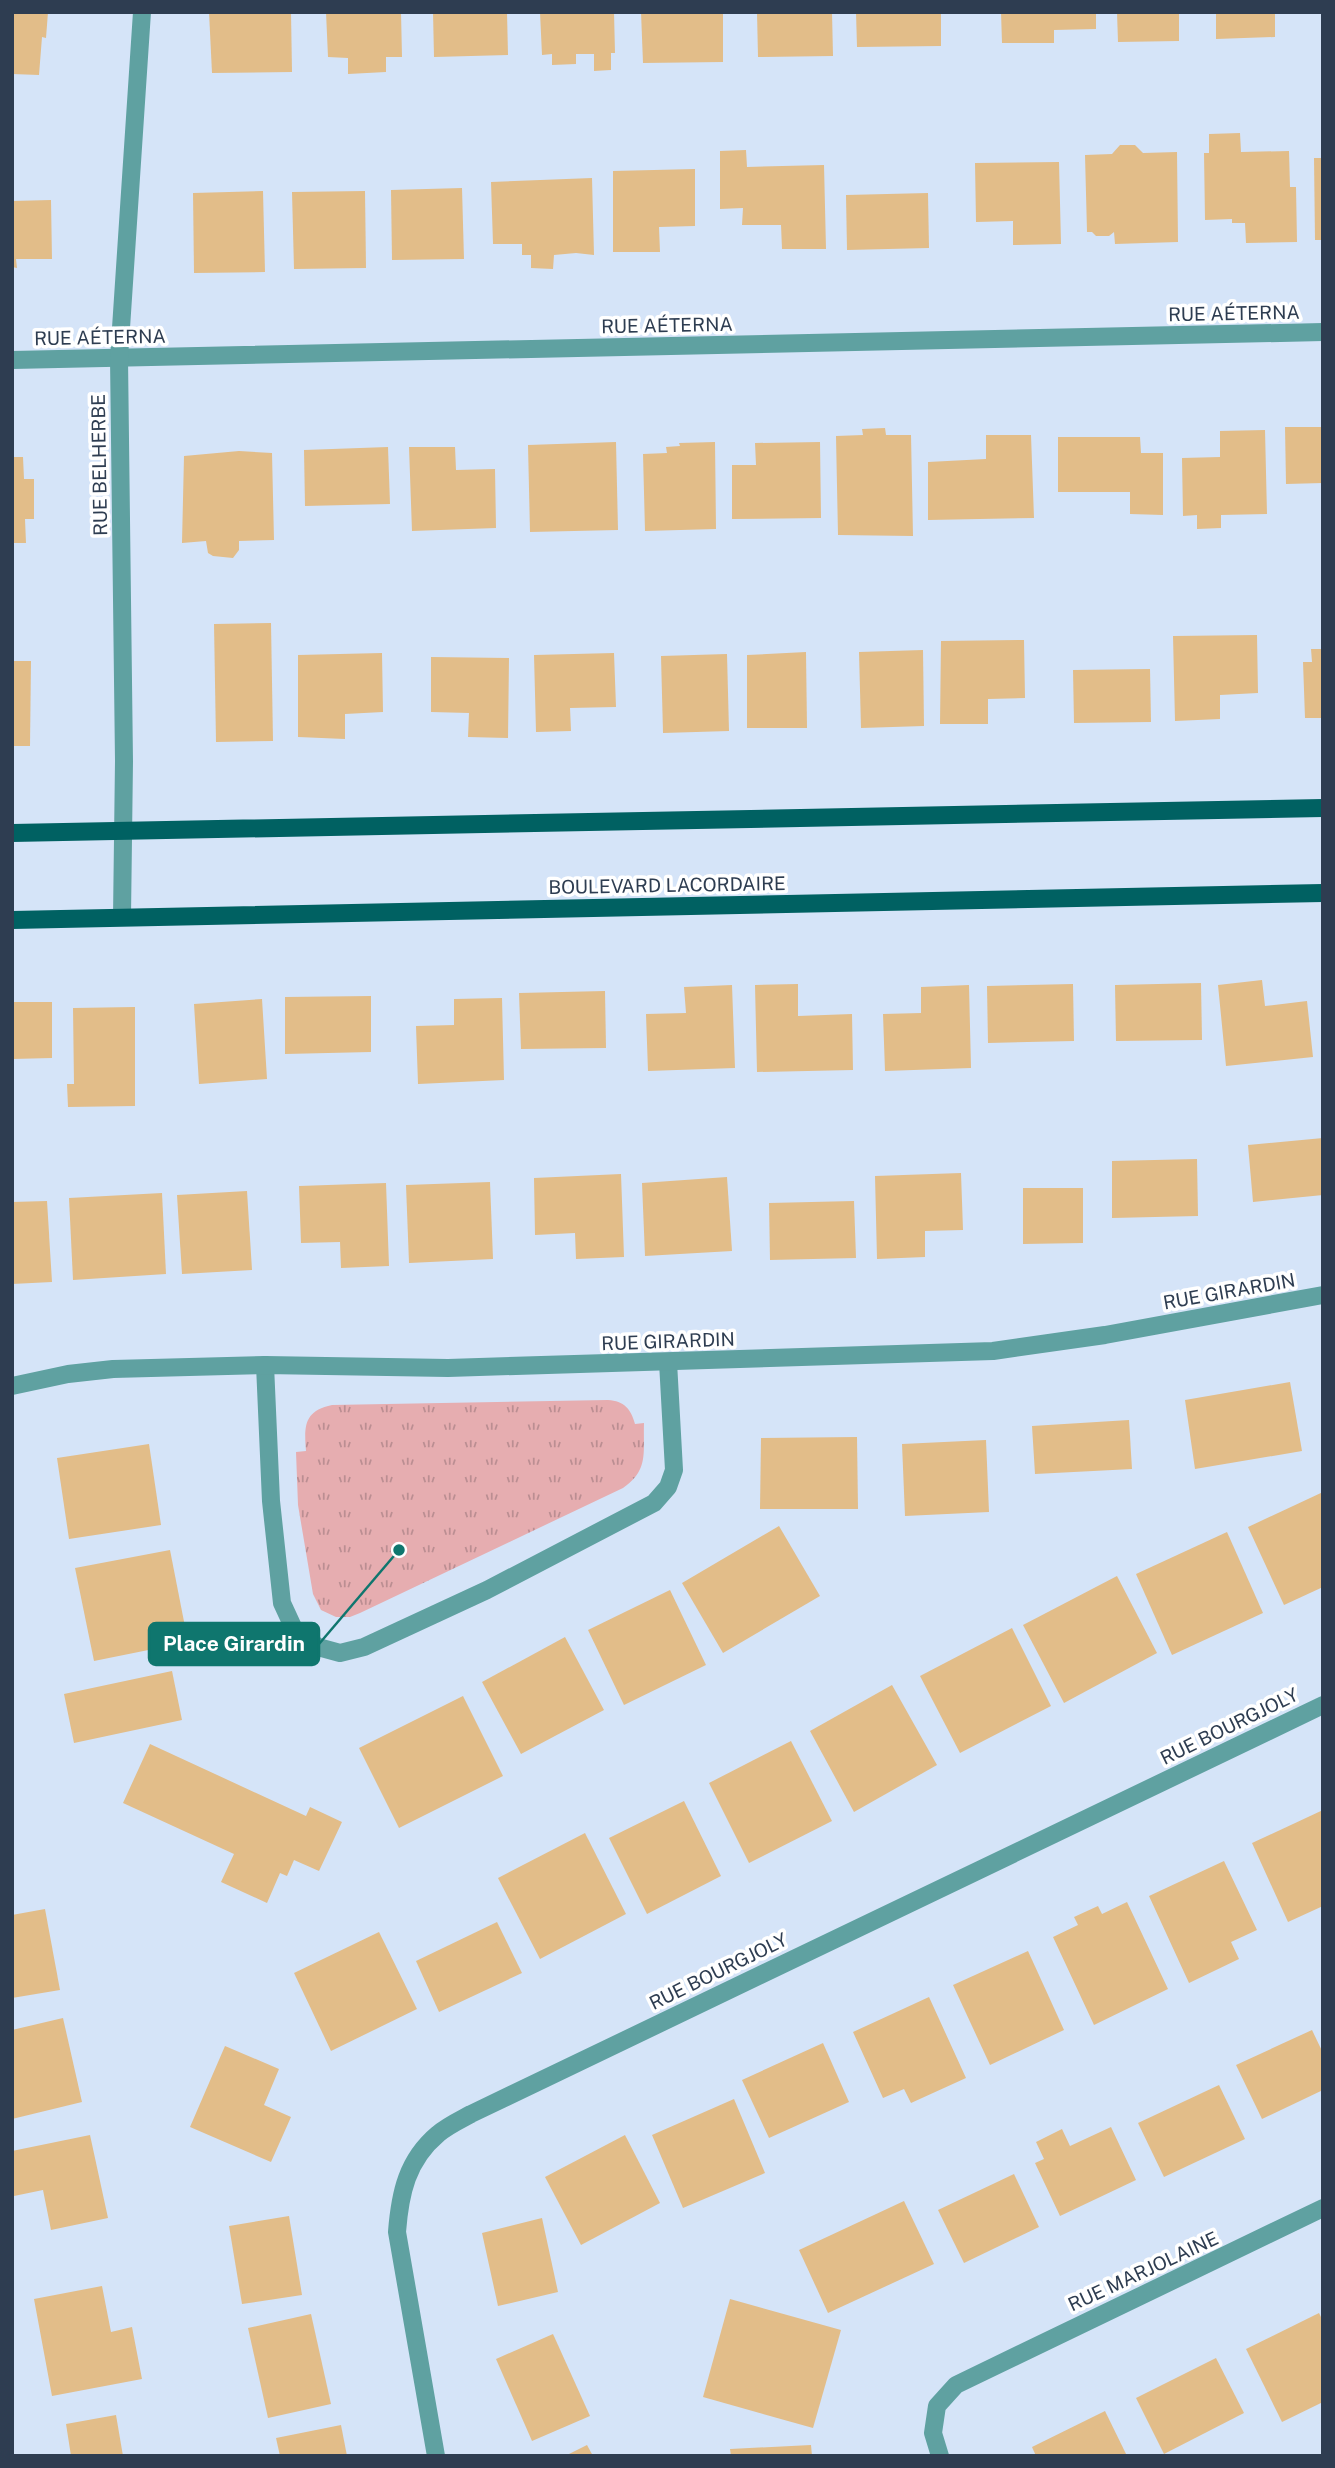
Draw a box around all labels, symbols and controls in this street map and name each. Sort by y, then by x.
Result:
street label: RUE AÉTERNA [1168,301,1300,325]
street label: RUE AÉTERNA [601,313,733,337]
street label: RUE AÉTERNA [34,325,166,349]
street label: RUE BELHERBE [87,394,111,536]
street label: BOULEVARD LACORDAIRE [548,872,786,898]
street label: RUE GIRARDIN [1161,1269,1297,1313]
street label: RUE GIRARDIN [601,1328,735,1354]
callout: Place Girardin [149,1623,319,1665]
text: Place Girardin [163,1631,305,1656]
street label: RUE BOURGJOLY [1156,1683,1302,1769]
street label: RUE BOURGJOLY [645,1928,791,2014]
street label: RUE MARJOLAINE [1064,2227,1222,2315]

